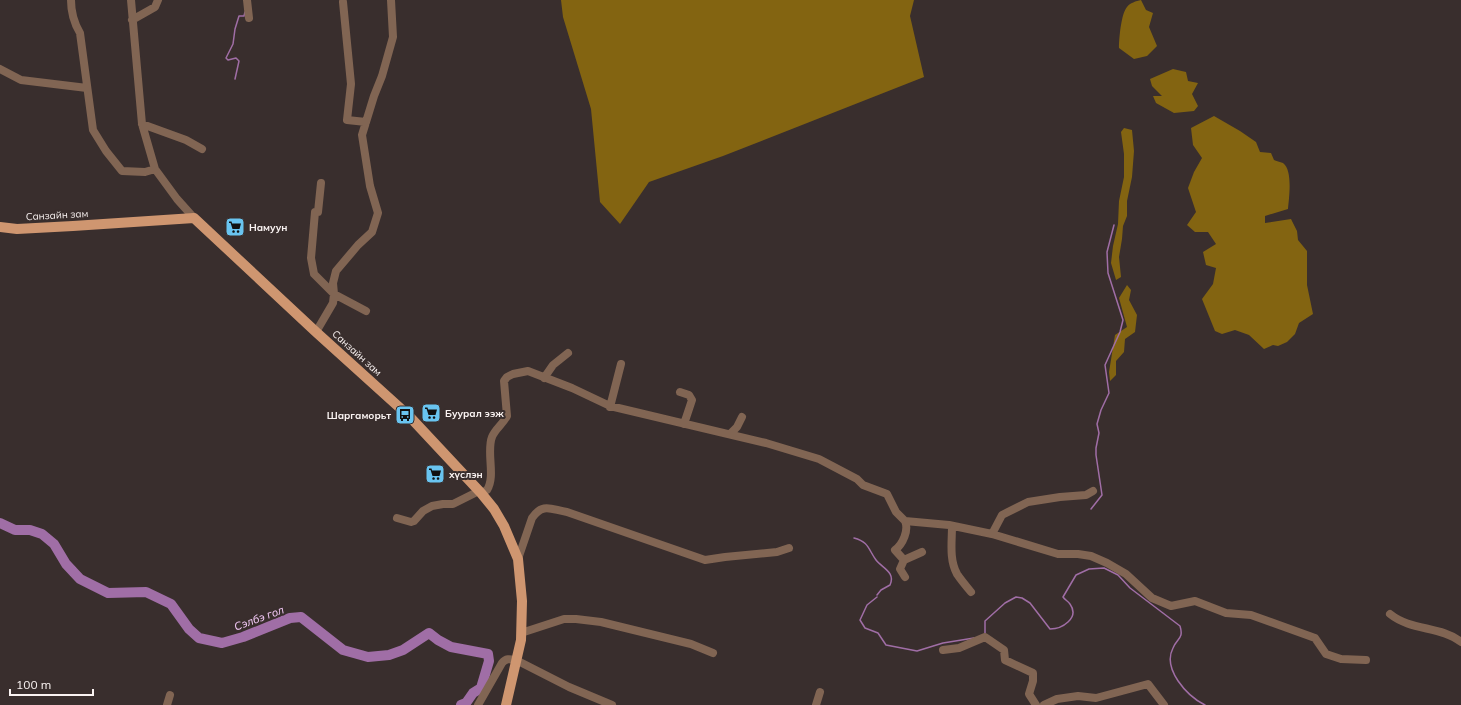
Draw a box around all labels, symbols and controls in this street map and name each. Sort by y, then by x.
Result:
street label: Санзайн зам [25,207,89,223]
supermarket icon: Намуун [224,216,246,238]
place label: Намуун [249,221,287,234]
street label: Санзайн зам [329,327,385,379]
supermarket icon: Буурал ээж [420,402,442,424]
bus stop icon: Шаргаморьт [394,404,416,426]
place label: Буурал ээж [445,407,504,420]
place label: Шаргаморьт [327,409,391,422]
supermarket icon: хүслэн [424,463,446,485]
place label: хүслэн [448,468,483,481]
water label: Сэлбэ гол [232,602,286,634]
scale bar [10,671,93,697]
text: 100 m [16,677,51,692]

